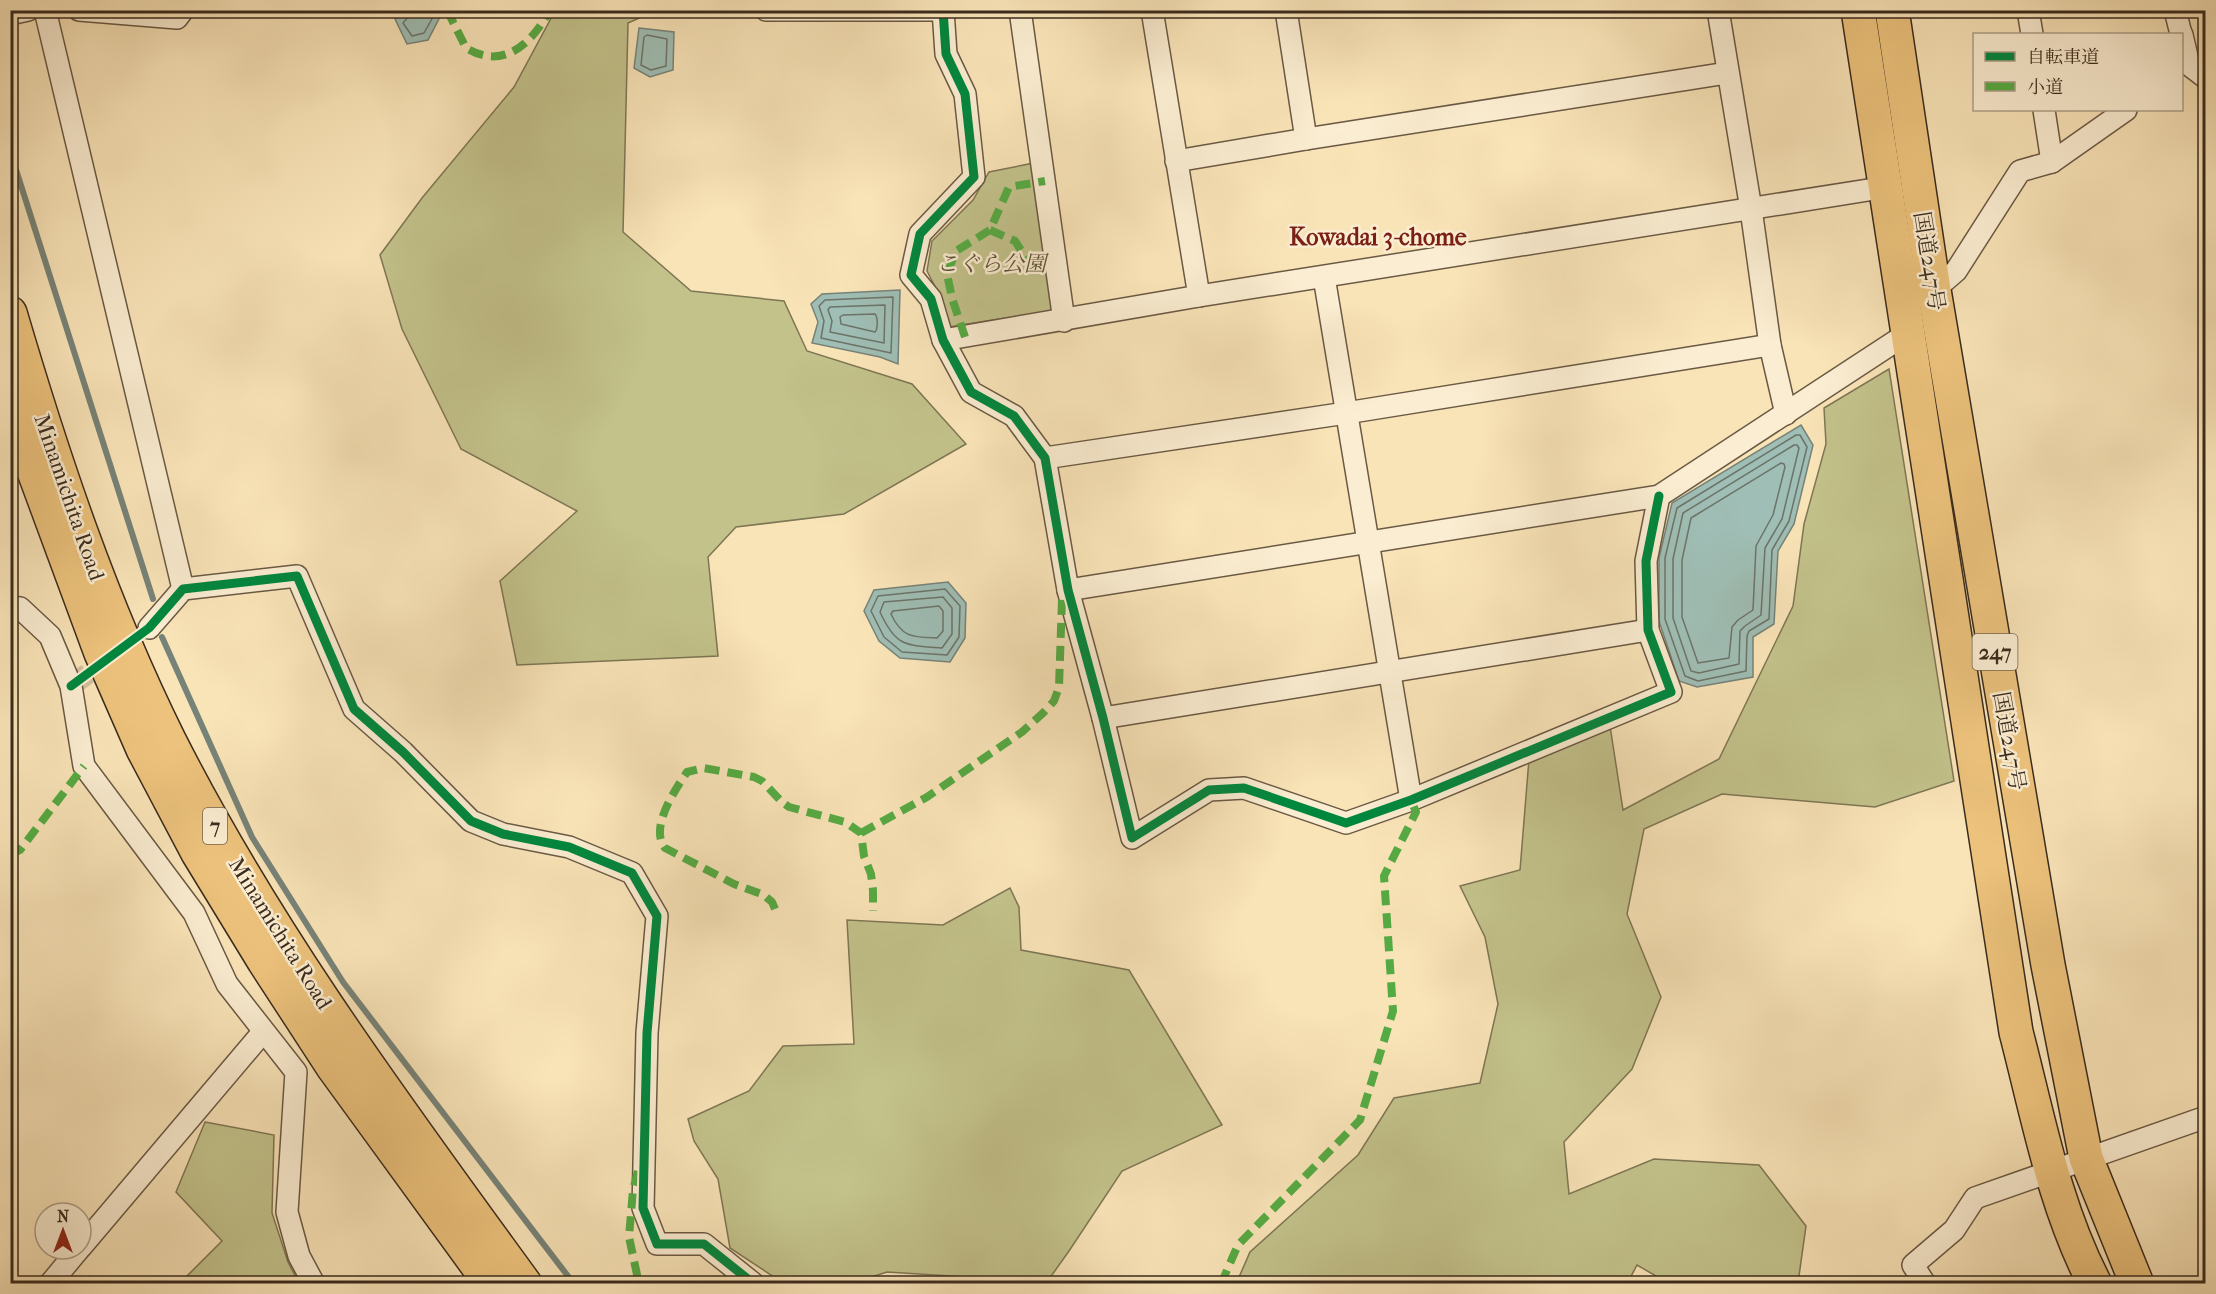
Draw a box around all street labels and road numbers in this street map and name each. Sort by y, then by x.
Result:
street label: 国道247号 [1908,210,1950,313]
street label: Minamichita Road [28,411,110,585]
road number: 247 [1972,634,2018,670]
street label: 国道247号 [1988,690,2031,793]
road number: 7 [203,808,227,844]
street label: Minamichita Road [223,853,338,1015]

